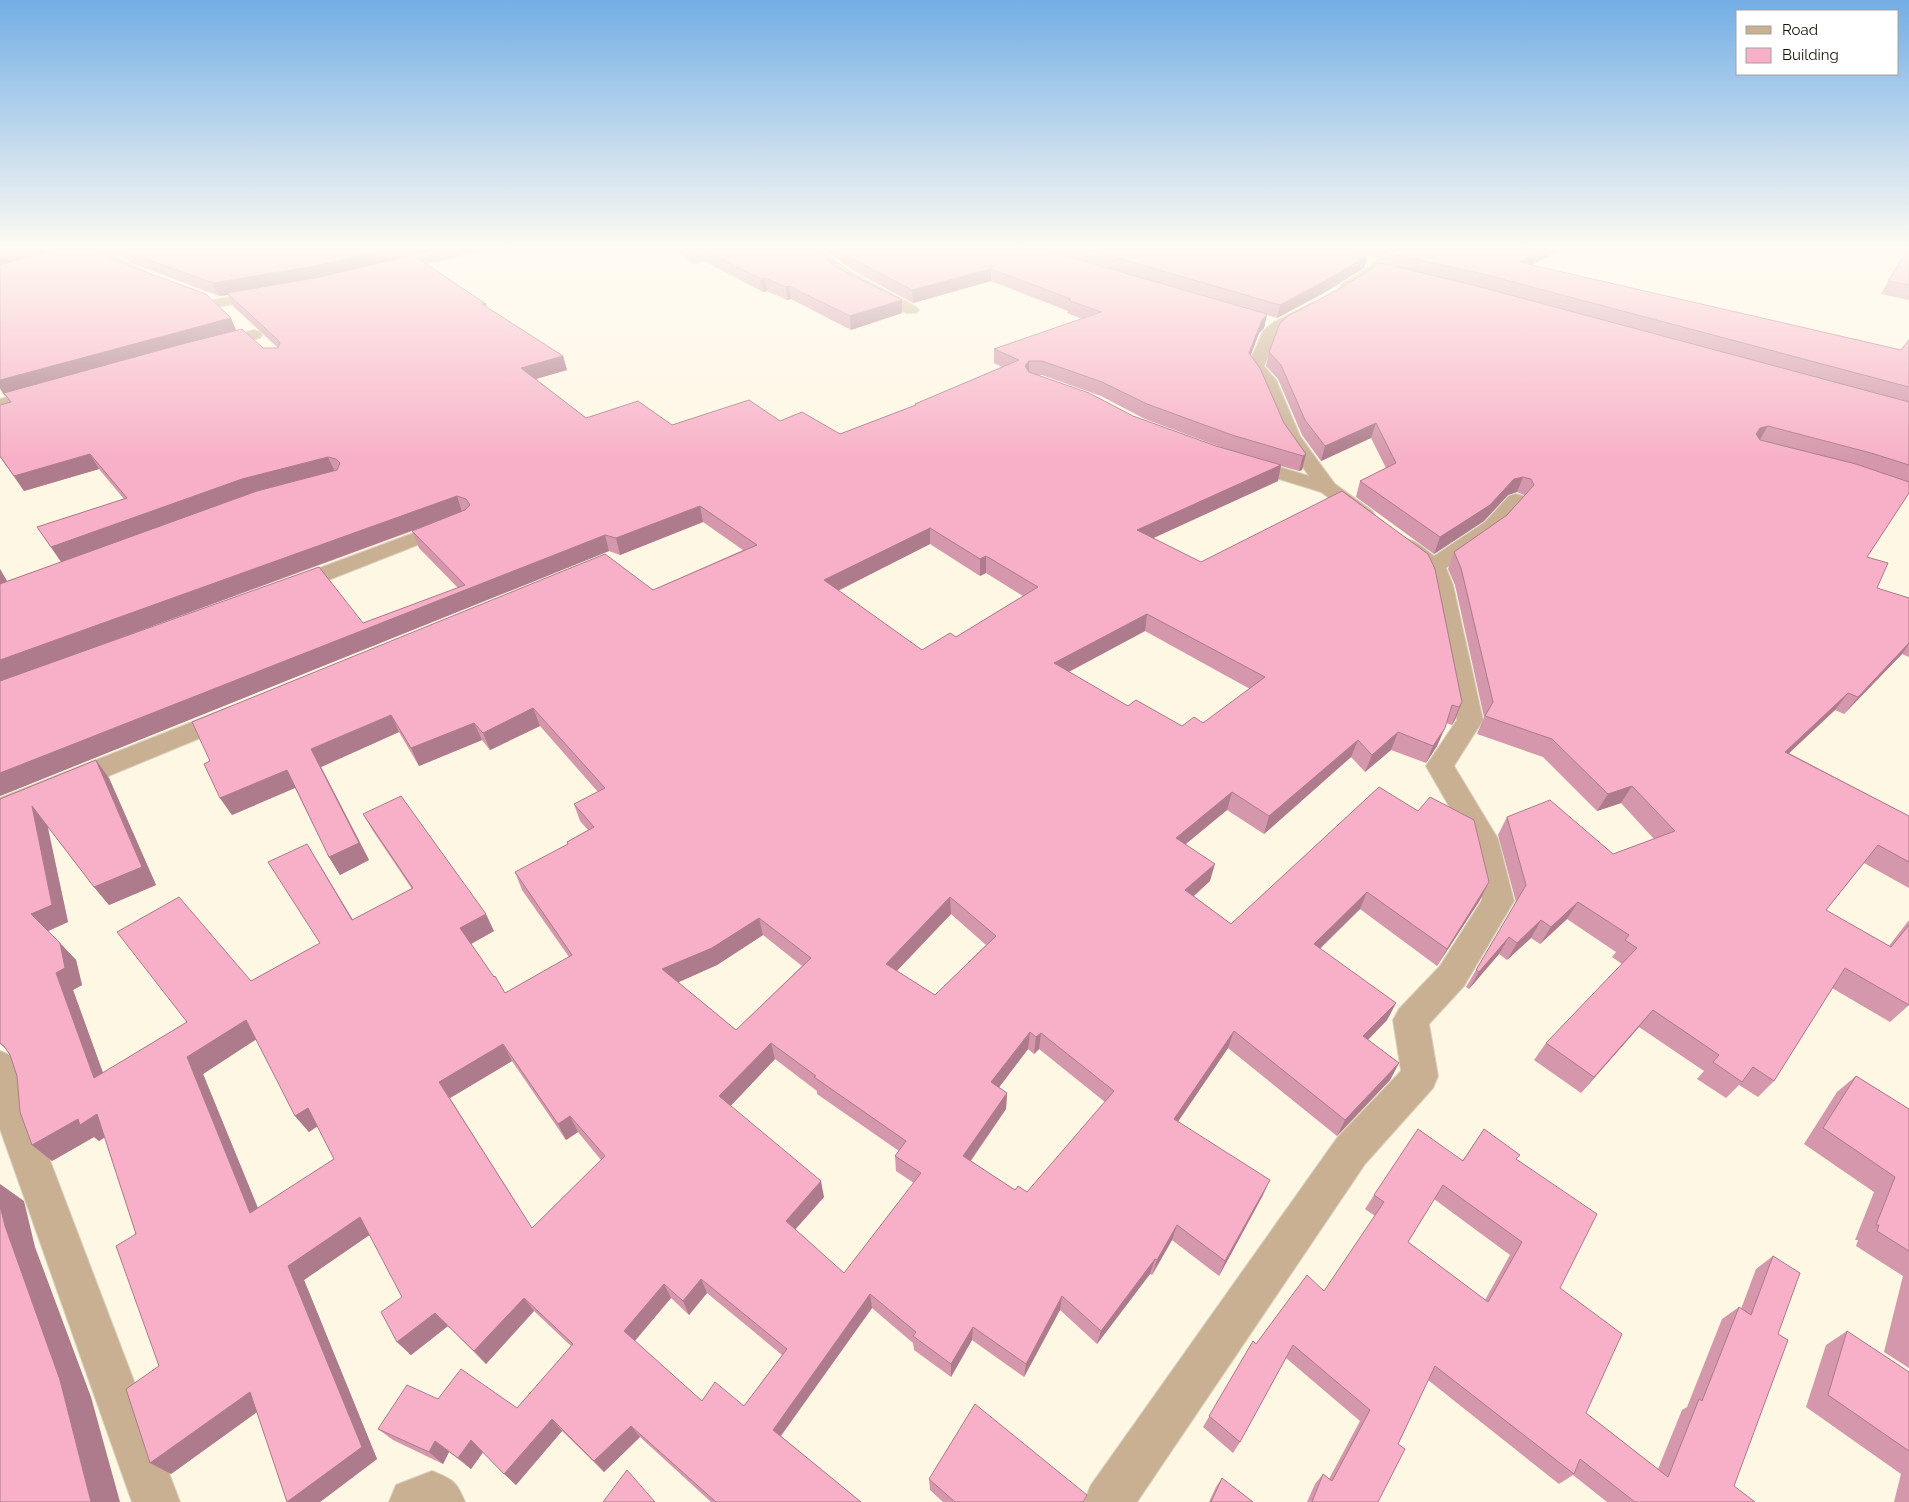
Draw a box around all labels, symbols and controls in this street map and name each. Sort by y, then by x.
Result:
legend [1736,10,1899,75]
text: Road [1782,21,1818,39]
text: Building [1782,46,1839,64]

